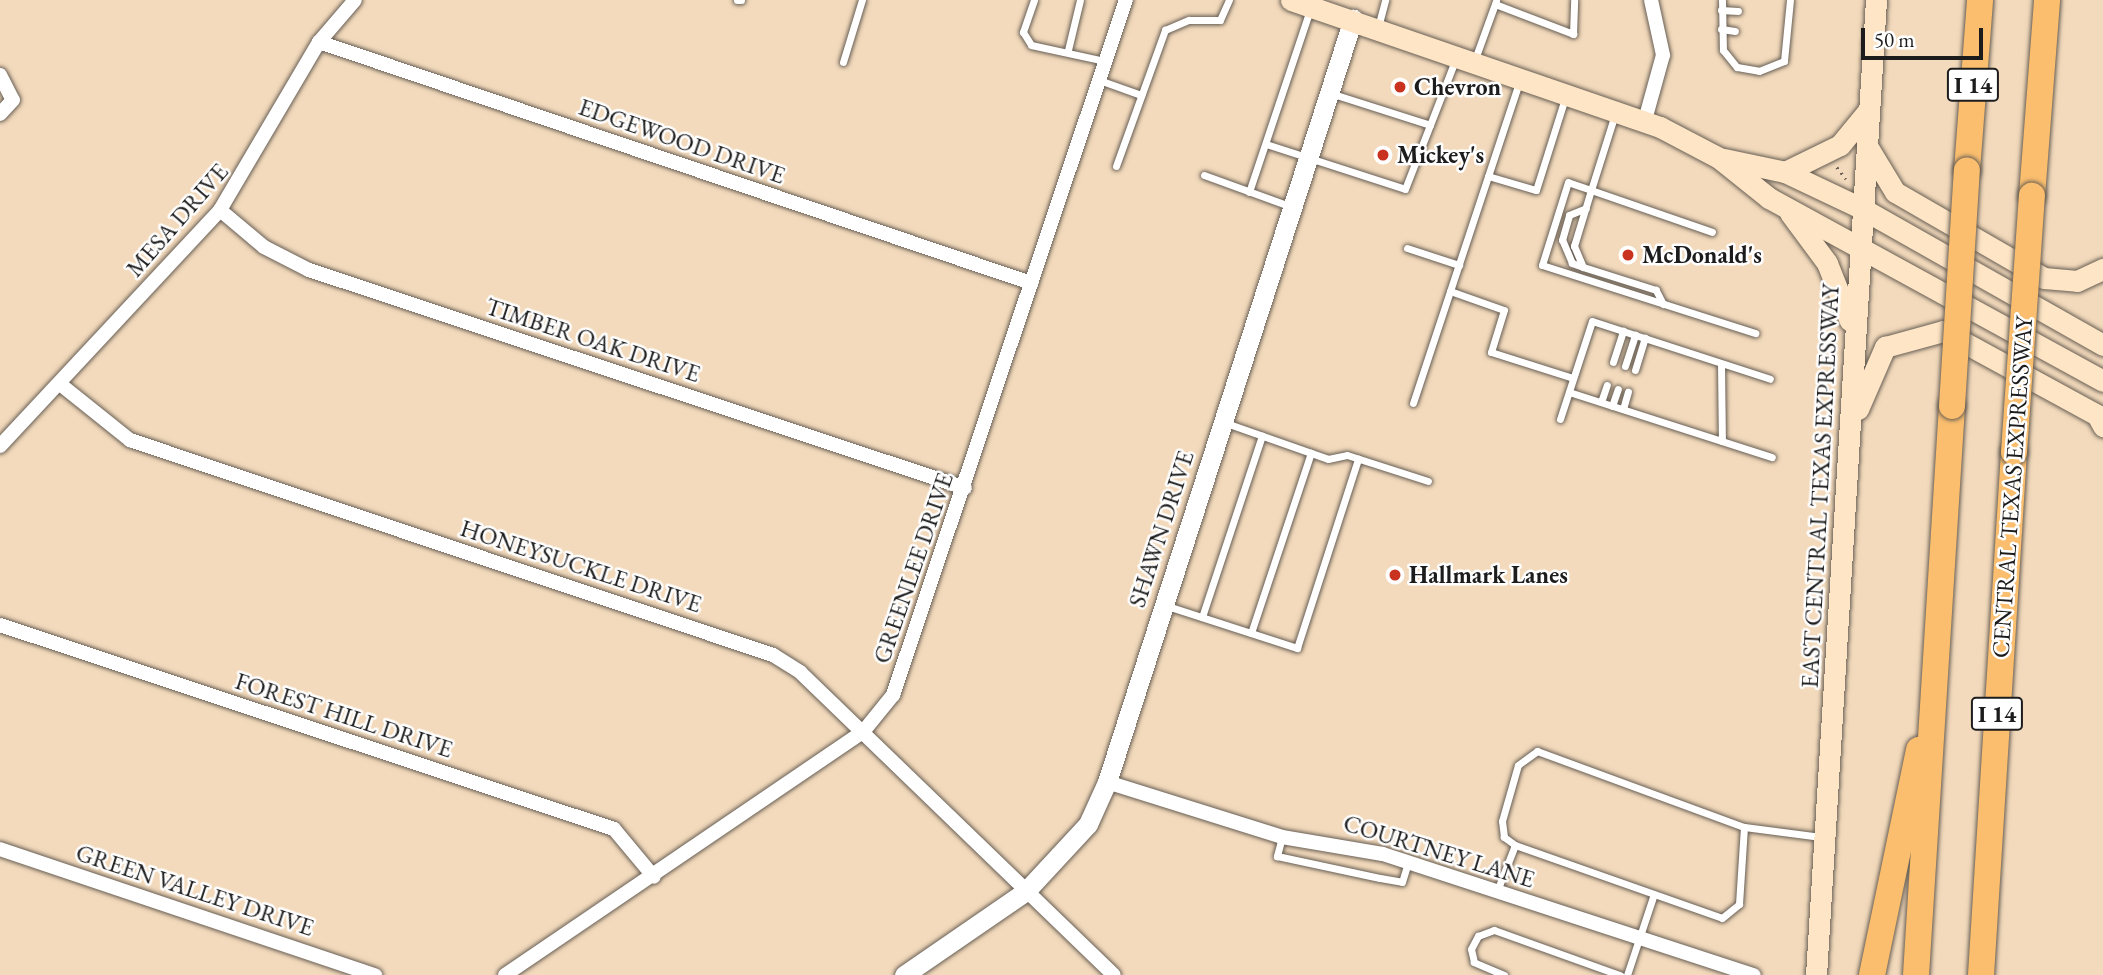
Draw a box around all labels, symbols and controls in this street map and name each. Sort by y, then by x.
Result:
scale bar [1865,14,1988,58]
text: 50 m [1874,26,1915,53]
road number: I 14 [1947,66,1999,104]
place label: Chevron [1414,73,1501,101]
marker: Chevron [1392,79,1408,95]
street label: EDGEWOOD DRIVE [575,92,789,190]
place label: Mickey's [1397,141,1484,169]
marker: Mickey's [1375,147,1391,163]
street label: MESA DRIVE [120,157,234,283]
place label: McDonald's [1642,241,1762,269]
marker: McDonald's [1620,247,1636,263]
street label: EAST CENTRAL TEXAS EXPRESSWAY [1795,283,1845,689]
street label: TIMBER OAK DRIVE [482,292,704,388]
street label: CENTRAL TEXAS EXPRESSWAY [1986,315,2038,659]
street label: SHAWN DRIVE [1122,447,1200,611]
street label: GREENLEE DRIVE [867,469,959,667]
street label: HONEYSUCKLE DRIVE [457,513,705,619]
place label: Hallmark Lanes [1409,561,1568,589]
marker: Hallmark Lanes [1387,567,1403,583]
street label: FOREST HILL DRIVE [232,666,456,764]
road number: I 14 [1971,694,2023,734]
street label: COURTNEY LANE [1340,808,1538,894]
street label: GREEN VALLEY DRIVE [72,838,318,942]

